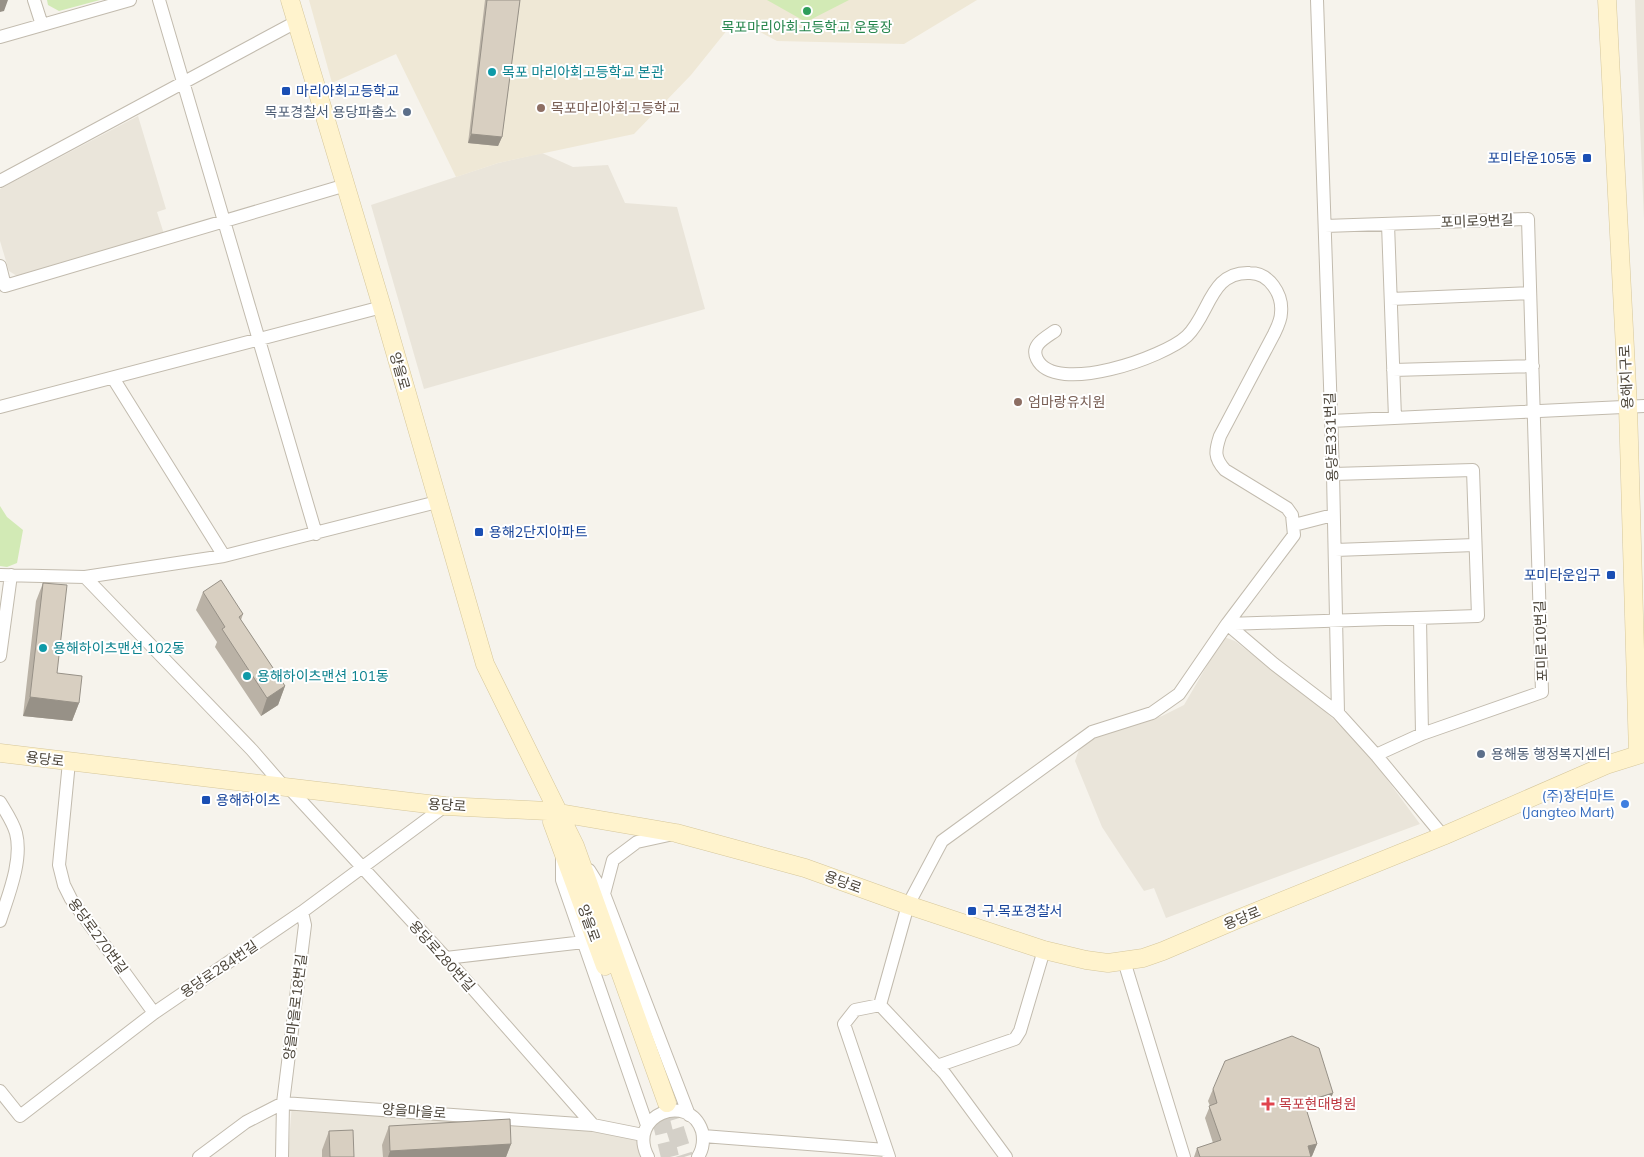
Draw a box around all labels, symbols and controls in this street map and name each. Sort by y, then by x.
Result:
marker: 목포마리아회고등학교 운동장 [801,5,813,17]
place label: 목포마리아회고등학교 운동장 [721,18,893,36]
place label: 목포 마리아회고등학교 본관 [502,63,664,81]
marker: 목포 마리아회고등학교 본관 [486,66,498,78]
place label: 마리아회고등학교 [296,82,399,100]
marker: 마리아회고등학교 [280,85,292,97]
place label: 목포마리아회고등학교 [551,99,680,117]
marker: 목포마리아회고등학교 [535,102,547,114]
place label: 목포경찰서 용당파출소 [265,103,397,121]
marker: 목포경찰서 용당파출소 [401,106,413,118]
place label: 포미타운105동 [1487,149,1577,167]
marker: 포미타운105동 [1581,152,1593,164]
street label: 포미로9번길 [1440,211,1514,231]
street label: 용해지구로 [1615,344,1637,410]
street label: 양을로 [386,350,414,392]
street label: 용당로331번길 [1320,392,1342,482]
place label: 엄마랑유치원 [1028,393,1105,411]
marker: 엄마랑유치원 [1012,396,1024,408]
place label: 용해2단지아파트 [489,523,588,541]
marker: 용해2단지아파트 [473,526,485,538]
place label: 포미타운입구 [1524,566,1601,584]
marker: 포미타운입구 [1605,569,1617,581]
street label: 포미로10번길 [1531,600,1551,682]
place label: 용해하이츠맨션 102동 [53,639,185,657]
marker: 용해하이츠맨션 102동 [37,642,49,654]
place label: 용해하이츠맨션 101동 [257,667,389,685]
marker: 용해하이츠맨션 101동 [241,670,253,682]
place label: 용해동 행정복지센터 [1491,745,1611,763]
street label: 용당로 [25,748,65,770]
marker: 용해동 행정복지센터 [1475,748,1487,760]
place label: (주)장터마트 (Jangteo Mart) [1522,787,1615,821]
place label: 용해하이츠 [216,791,281,809]
marker: 용해하이츠 [200,794,212,806]
street label: 용당로 [427,795,467,815]
marker: (주)장터마트 (Jangteo Mart) [1619,798,1631,810]
street label: 용당로 [822,867,864,897]
street label: 용당로270번길 [64,894,132,978]
street label: 양을로 [574,902,604,944]
place label: 구.목포경찰서 [982,902,1062,920]
street label: 용당로 [1221,902,1263,934]
marker: 구.목포경찰서 [966,905,978,917]
street label: 용당로280번길 [405,917,479,995]
street label: 용당로284번길 [177,936,261,1002]
street label: 양을마을로18번길 [280,953,310,1061]
place label: 목포현대병원 [1279,1095,1356,1113]
marker: 목포현대병원 [1261,1097,1275,1111]
street label: 양을마을로 [381,1100,447,1122]

